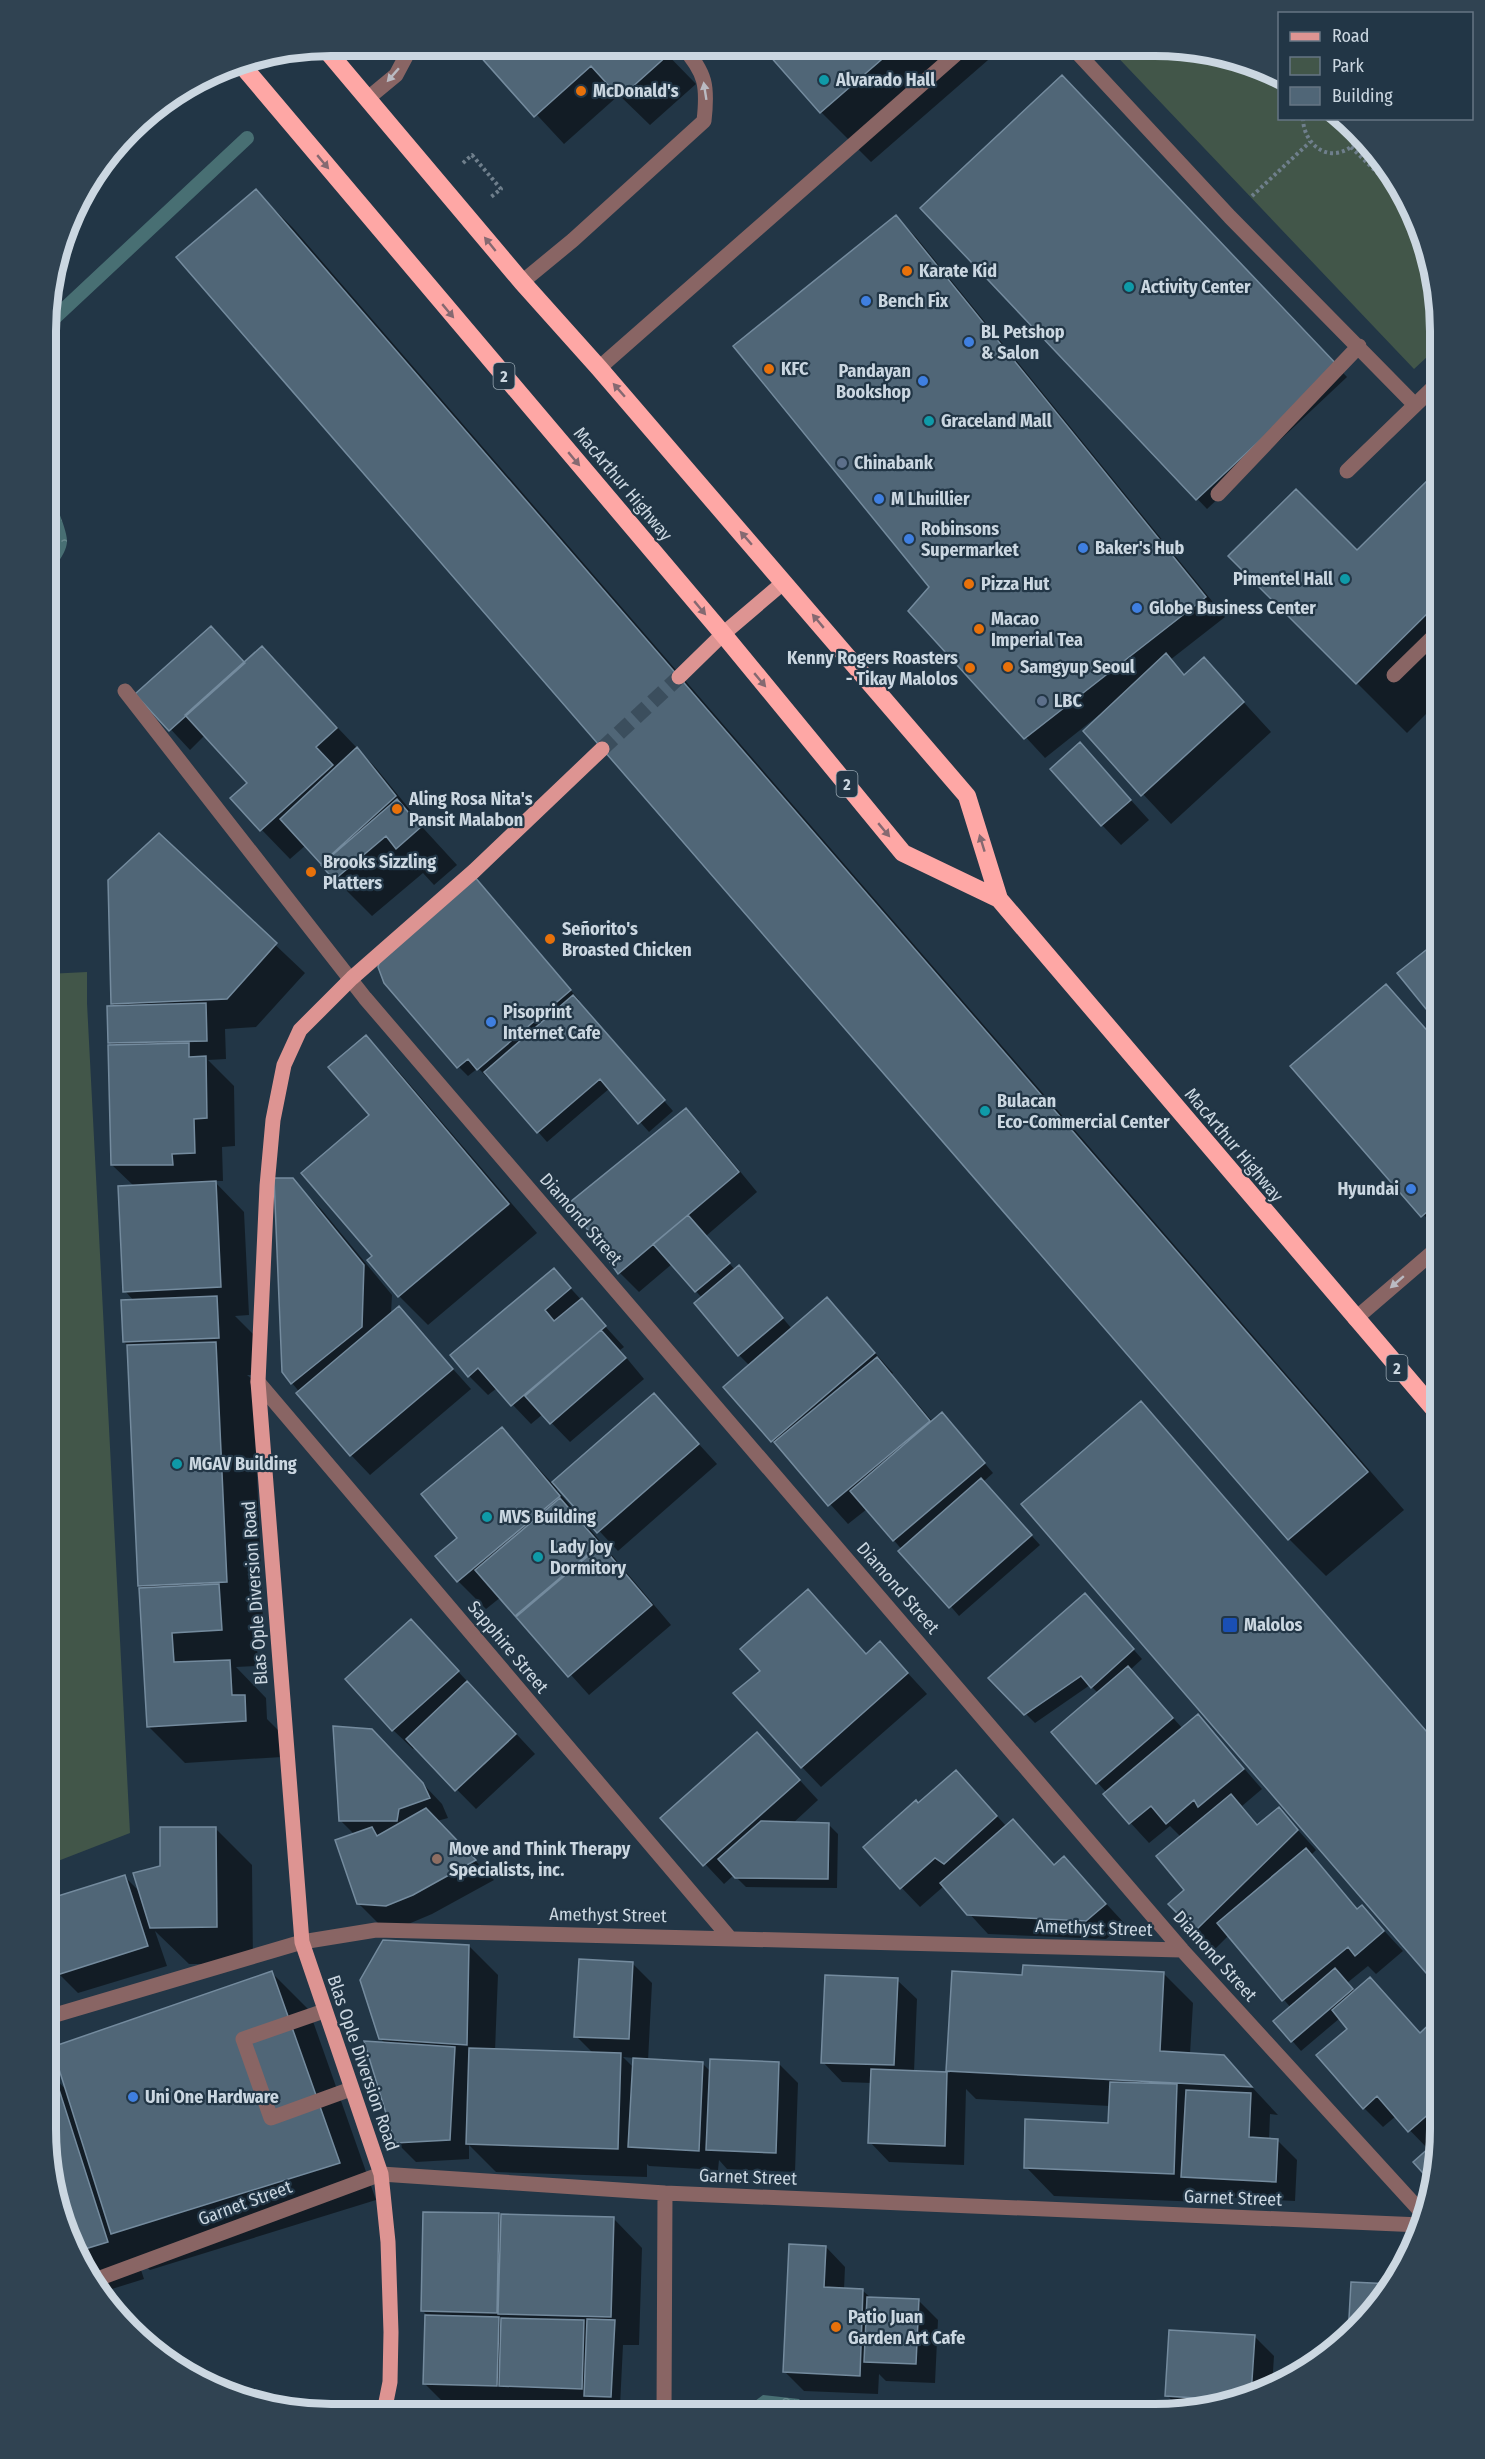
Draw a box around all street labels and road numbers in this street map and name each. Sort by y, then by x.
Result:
road number: 2 [494,363,514,389]
street label: MacArthur Highway [569,423,677,545]
road number: 2 [836,771,858,797]
street label: MacArthur Highway [1180,1084,1288,1206]
street label: Diamond Street [535,1168,627,1270]
road number: 2 [1386,1355,1408,1381]
street label: Blas Ople Diversion Road [238,1500,272,1686]
street label: Diamond Street [852,1537,944,1639]
street label: Sapphire Street [463,1596,553,1698]
street label: Amethyst Street [549,1903,667,1927]
street label: Diamond Street [1168,1906,1262,2006]
street label: Amethyst Street [1035,1915,1153,1941]
street label: Blas Ople Diversion Road [323,1972,403,2154]
street label: Garnet Street [699,2164,798,2190]
street label: Garnet Street [195,2176,295,2230]
street label: Garnet Street [1184,2185,1283,2211]

